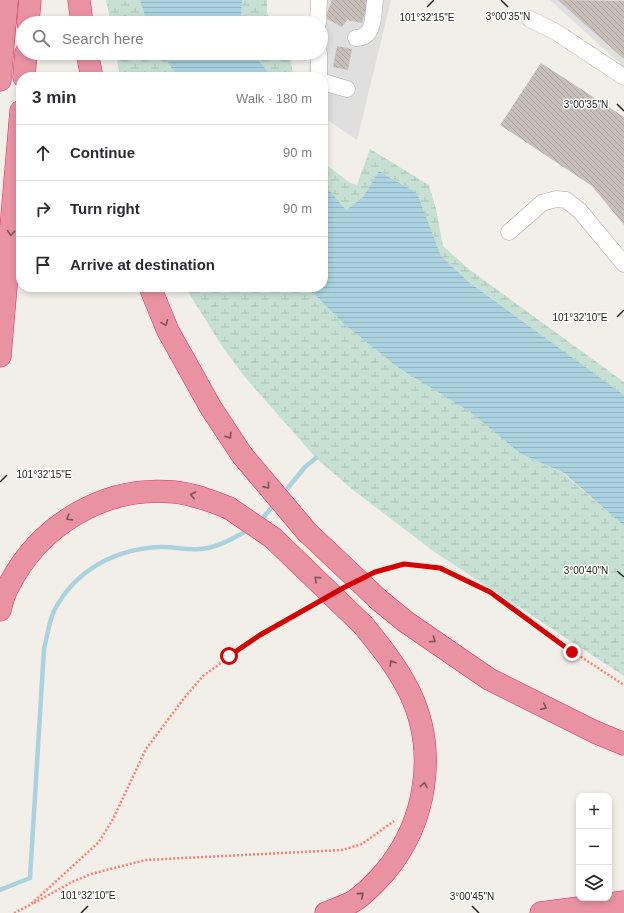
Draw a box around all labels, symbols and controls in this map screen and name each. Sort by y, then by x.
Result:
text: 3°00'35"N [486,11,530,22]
text: 101°32'15"E [399,12,455,23]
search box [16,16,328,60]
icon: search [30,27,52,49]
text: Search here [62,30,144,47]
text: 3 min [32,88,76,107]
text: Walk · 180 m [236,91,312,106]
text: 3°00'35"N [564,99,608,110]
icon: ahead [32,142,54,164]
text: Continue [70,144,135,161]
text: 90 m [283,145,312,160]
icon: right [32,198,54,220]
text: Turn right [70,200,140,217]
text: 90 m [283,201,312,216]
one-way arrow [6,230,15,236]
icon: arrive [32,254,54,276]
text: Arrive at destination [70,256,215,273]
text: 101°32'10"E [552,312,608,323]
one-way arrow [160,320,168,327]
one-way arrow [225,431,232,438]
text: 101°32'15"E [16,469,72,480]
one-way arrow [262,481,269,488]
one-way arrow [190,492,196,500]
one-way arrow [66,513,73,521]
text: 3°00'40"N [564,565,608,576]
one-way arrow [314,576,322,584]
one-way arrow [428,635,435,642]
route end [563,643,581,661]
route start [220,647,238,665]
one-way arrow [390,660,397,667]
one-way arrow [540,702,547,710]
one-way arrow [419,782,427,789]
map controls [576,793,612,901]
button: + [576,793,612,829]
button: − [576,829,612,865]
button: layers [576,865,612,901]
text: 101°32'10"E [60,890,116,901]
text: 3°00'45"N [450,891,494,902]
one-way arrow [356,893,363,900]

